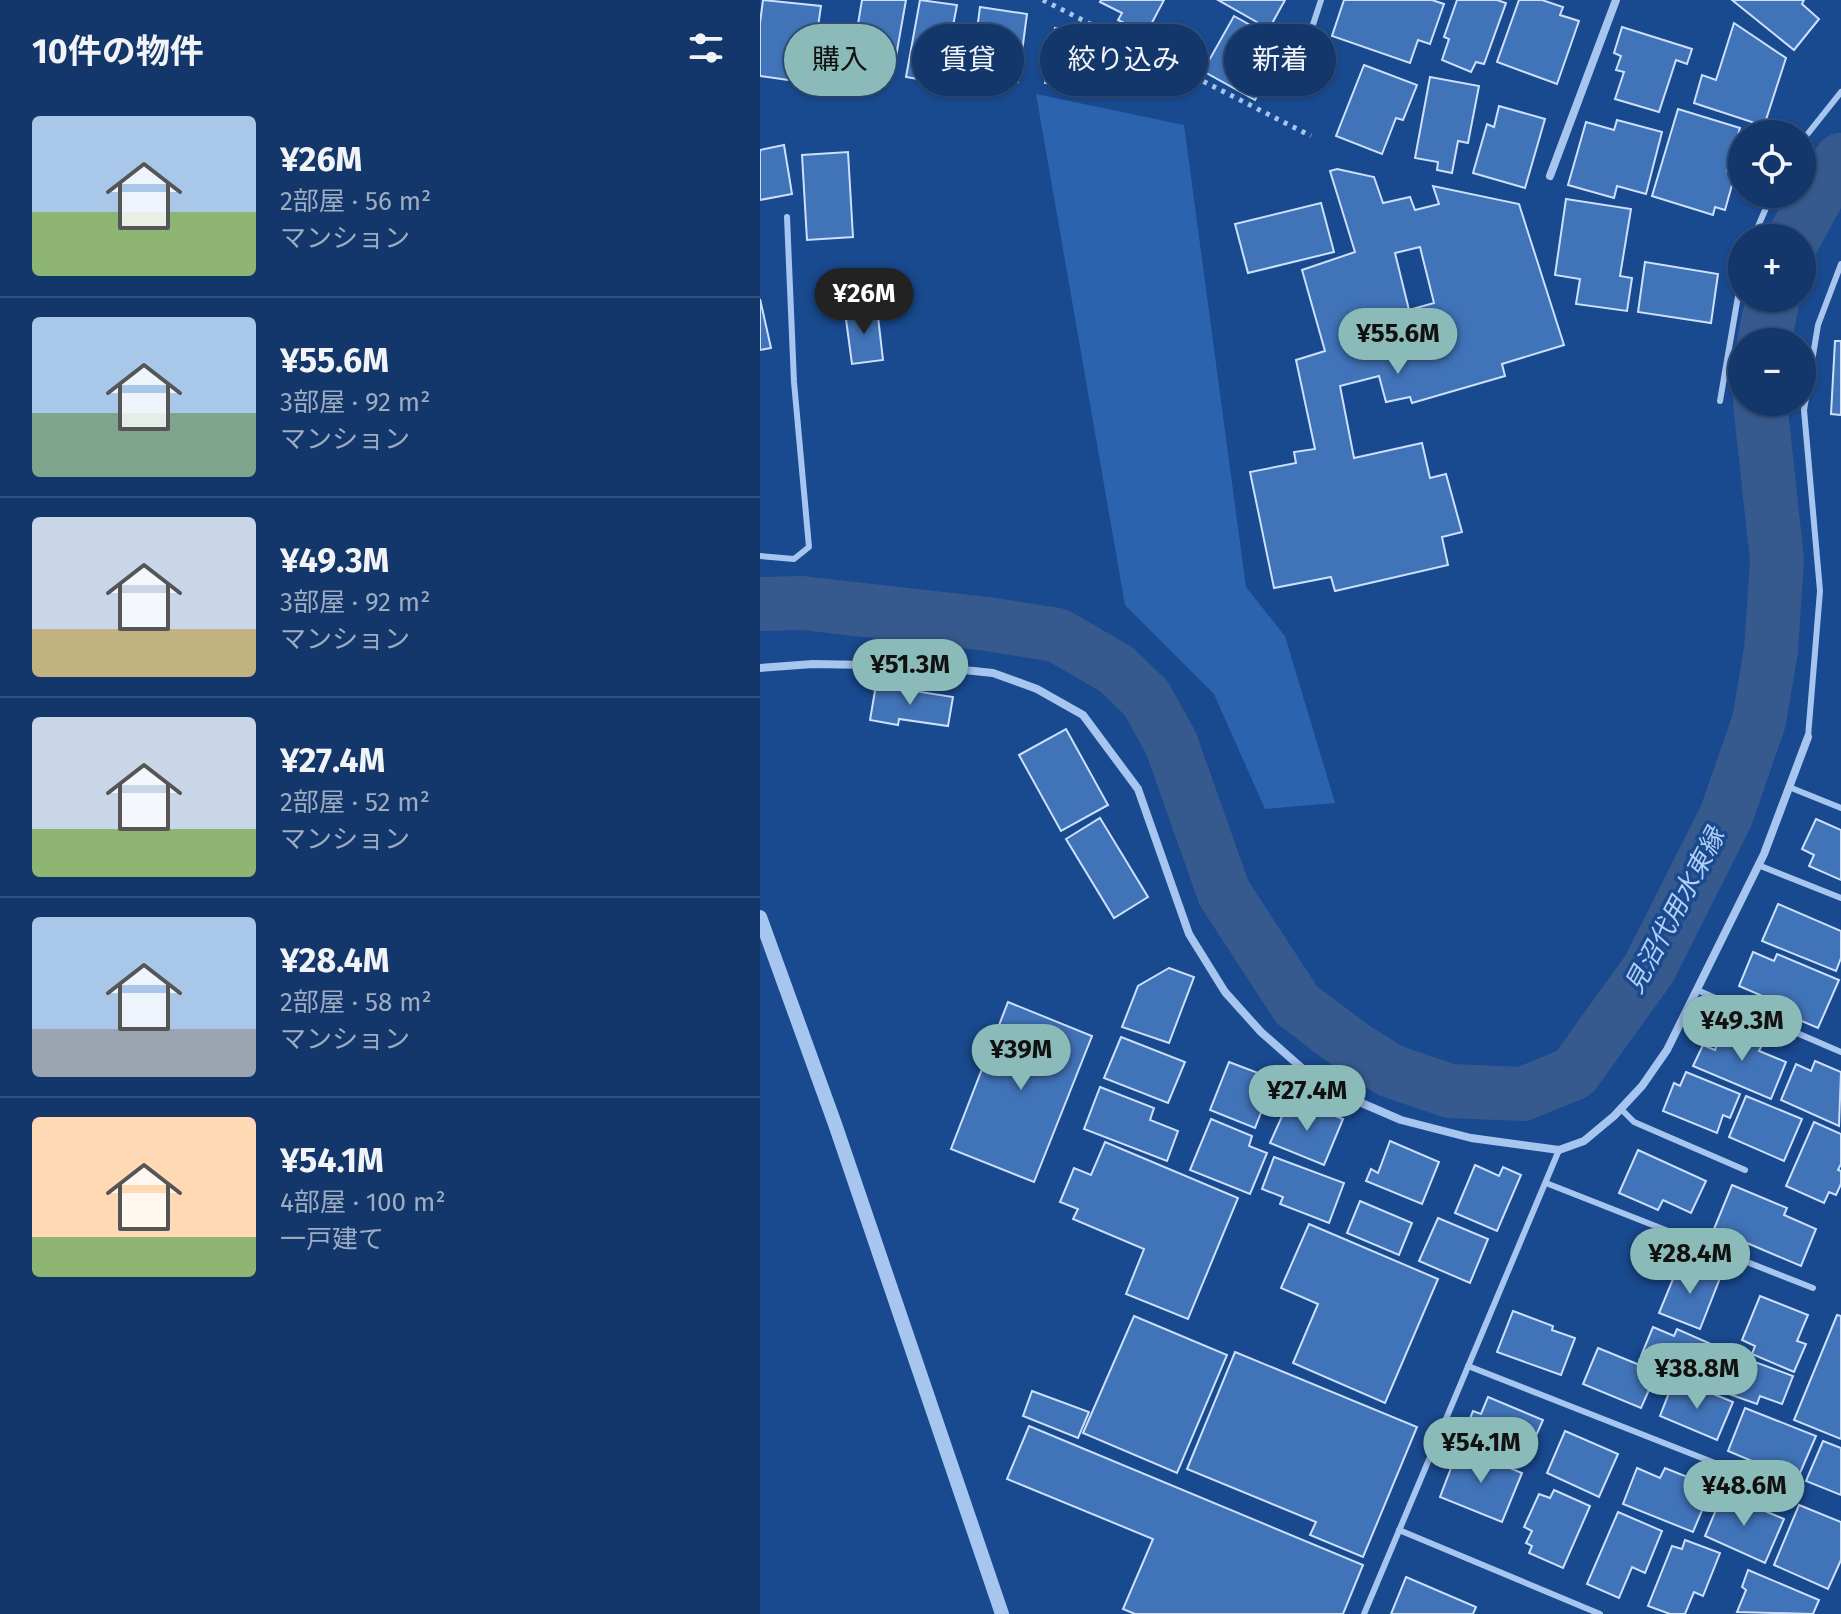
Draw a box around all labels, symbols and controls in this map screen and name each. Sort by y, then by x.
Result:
chip: 購入 [784,24,896,96]
chip: 賃貸 [912,24,1024,96]
chip: 絞り込み [1040,24,1208,96]
chip: 新着 [1224,24,1336,96]
icon: filters [684,26,728,70]
text: 10件の物件 [32,31,204,72]
map controls [1728,120,1816,416]
button: locate [1728,120,1816,208]
text: ¥26M [280,139,362,180]
icon: home [96,148,192,244]
text: 2部屋 · 56 m² [280,186,431,217]
text: マンション [280,223,410,254]
button: + [1728,224,1816,312]
pin: ¥26M [817,268,911,336]
text: ¥26M [833,278,895,309]
pin: ¥55.6M [1333,308,1463,376]
text: ¥55.6M [1356,318,1440,349]
button: − [1728,328,1816,416]
text: ¥55.6M [280,340,389,381]
icon: home [96,349,192,445]
text: 3部屋 · 92 m² [280,387,430,418]
text: マンション [280,424,410,455]
text: ¥49.3M [280,540,389,581]
icon: home [96,549,192,645]
text: 3部屋 · 92 m² [280,587,430,618]
text: マンション [280,624,410,655]
pin: ¥51.3M [845,639,975,707]
text: ¥51.3M [870,649,950,680]
text: ¥27.4M [280,740,385,781]
icon: home [96,749,192,845]
text: 2部屋 · 52 m² [280,787,430,818]
water label: 見沼代用水東縁 [1619,821,1733,999]
text: マンション [280,824,410,855]
text: ¥28.4M [280,940,389,981]
icon: home [96,949,192,1045]
text: 2部屋 · 58 m² [280,987,432,1018]
pin: ¥49.3M [1677,995,1807,1063]
text: ¥49.3M [1700,1005,1784,1036]
text: マンション [280,1024,410,1055]
pin: ¥39M [974,1024,1068,1092]
text: ¥39M [990,1034,1052,1065]
pin: ¥27.4M [1242,1065,1372,1133]
text: ¥27.4M [1267,1075,1347,1106]
text: ¥54.1M [280,1140,384,1181]
icon: home [96,1149,192,1245]
text: 4部屋 · 100 m² [280,1187,446,1218]
text: 一戸建て [280,1224,384,1255]
pin: ¥28.4M [1625,1228,1755,1296]
text: ¥28.4M [1648,1238,1732,1269]
pin: ¥38.8M [1632,1343,1762,1411]
text: ¥38.8M [1655,1353,1739,1384]
pin: ¥54.1M [1416,1417,1546,1485]
text: ¥54.1M [1441,1427,1521,1458]
pin: ¥48.6M [1679,1460,1809,1528]
text: ¥48.6M [1701,1470,1787,1501]

